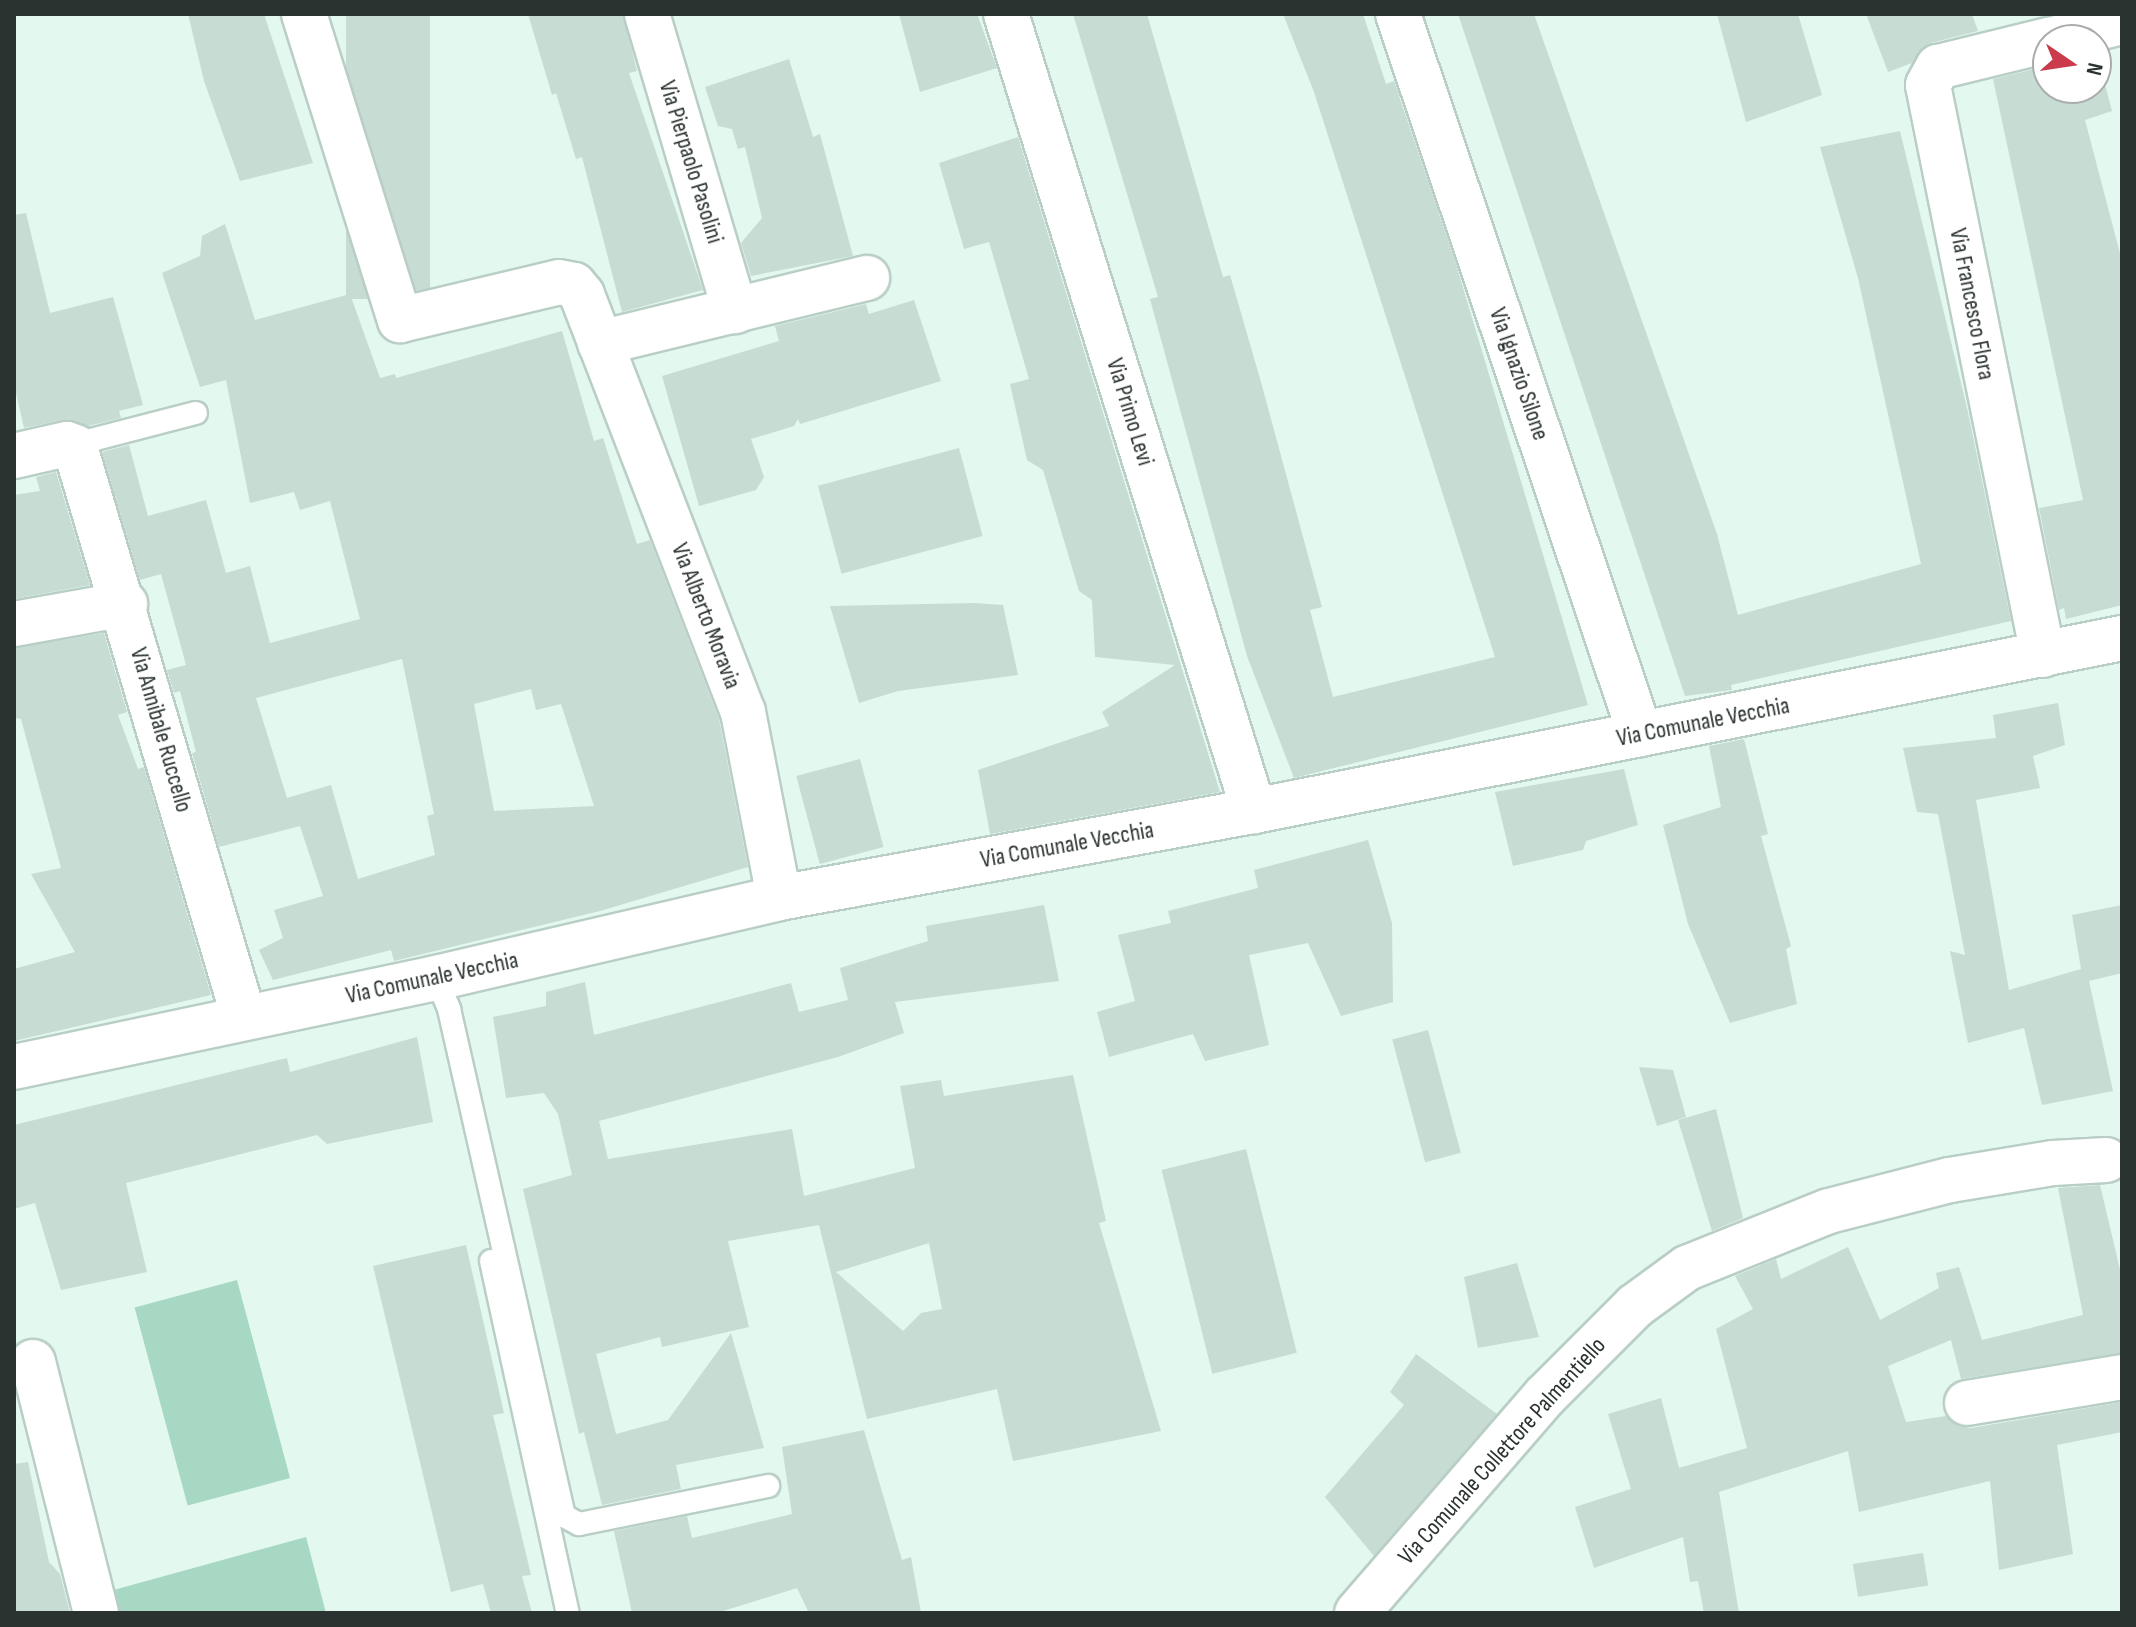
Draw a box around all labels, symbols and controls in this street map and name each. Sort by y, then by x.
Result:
north arrow [2032,24,2112,104]
text: N [2079,60,2108,78]
street label: Via Pierpaolo Pasolini [653,77,729,247]
street label: Via Francesco Flora [1943,226,2001,382]
street label: Via Ignazio Silone [1483,304,1555,444]
street label: Via Primo Levi [1100,355,1160,469]
street label: Via Alberto Moravia [665,539,747,693]
street label: Via Annibale Ruccello [124,644,198,816]
street label: Via Comunale Vecchia [1614,691,1792,753]
street label: Via Comunale Vecchia [978,816,1156,874]
street label: Via Comunale Vecchia [343,946,521,1010]
street label: Via Comunale Collettore Palmentiello [1392,1331,1612,1571]

